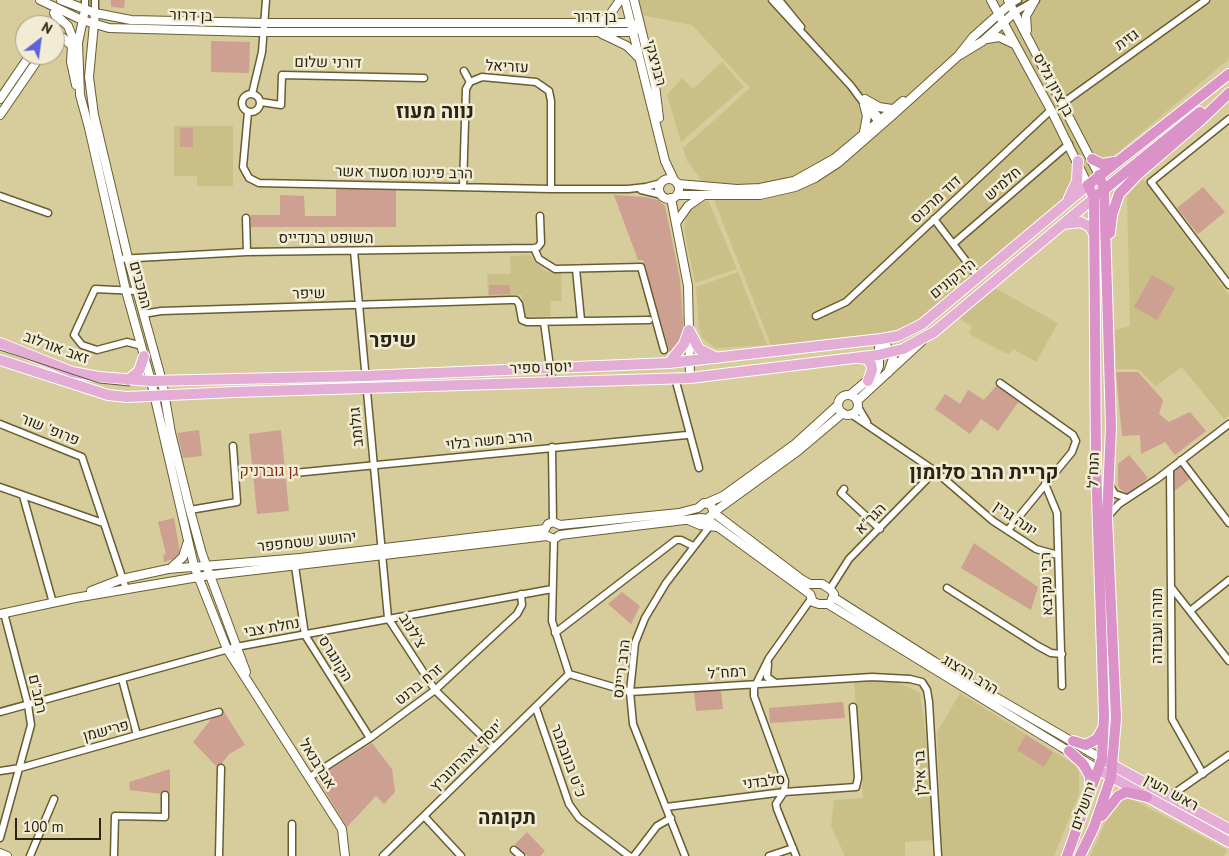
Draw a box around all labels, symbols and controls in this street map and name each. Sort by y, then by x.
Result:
street label: בן דרור [169,6,213,26]
street label: בן דרור [573,9,617,27]
north arrow [15,15,65,65]
text: N [39,18,55,38]
street label: גזית [1112,25,1142,55]
street label: רבניצקי [640,38,670,88]
street label: בן ציון גליס [1029,50,1077,120]
street label: דורני שלום [294,53,362,73]
street label: עזריאל [485,57,529,77]
district label: נווה מעוז [396,100,474,124]
street label: הרב פינטו מסעוד אשר [335,163,473,183]
street label: חלמיש [981,163,1025,205]
street label: דוד מרכוס [907,172,965,228]
street label: השופט ברנדייס [279,230,373,248]
street label: הירקונים [926,255,980,303]
street label: המכבים [125,259,155,311]
street label: שיפר [292,284,326,304]
street label: זאב אורלוב [21,328,91,368]
district label: שיפר [369,329,417,353]
street label: יוסף ספיר [510,358,572,378]
street label: גולומב [346,406,368,448]
street label: פרופ' שור [18,410,82,450]
street label: הרב משה בלוי [445,428,533,454]
street label: הנח"ל [1084,452,1104,488]
district label: קריית הרב סלומון [910,461,1058,485]
park label: גן גוברניק [240,463,298,481]
street label: יונה גרין [990,498,1040,540]
street label: הגר"א [852,500,890,538]
street label: יהושע שטמפפר [257,528,357,556]
street label: רבי עקיבא [1037,552,1057,616]
street label: תורה ועבודה [1149,588,1167,664]
street label: צ'לנוב [395,611,429,651]
street label: נחלת צבי [243,614,301,642]
street label: הקונגרס [314,633,356,685]
street label: הרב ריינס [609,638,635,700]
street label: הרב הרצוג [938,651,1002,699]
street label: זרח ברנט [392,660,446,710]
street label: רמח"ל [707,663,747,683]
street label: רמב"ם [24,673,50,715]
street label: פרישמן [81,716,131,746]
street label: יוסף אהרונוביץ' [426,716,508,796]
street label: כ"ט בנובמבר [546,722,590,800]
street label: אברבנאל [295,736,339,792]
street label: בר אילן [911,750,931,796]
street label: סלבדני [742,770,786,794]
street label: ראש העין [1141,771,1201,815]
street label: ירושלים [1067,779,1101,833]
district label: תקומה [478,806,536,830]
scale bar [18,808,104,840]
text: 100 m [23,817,64,836]

